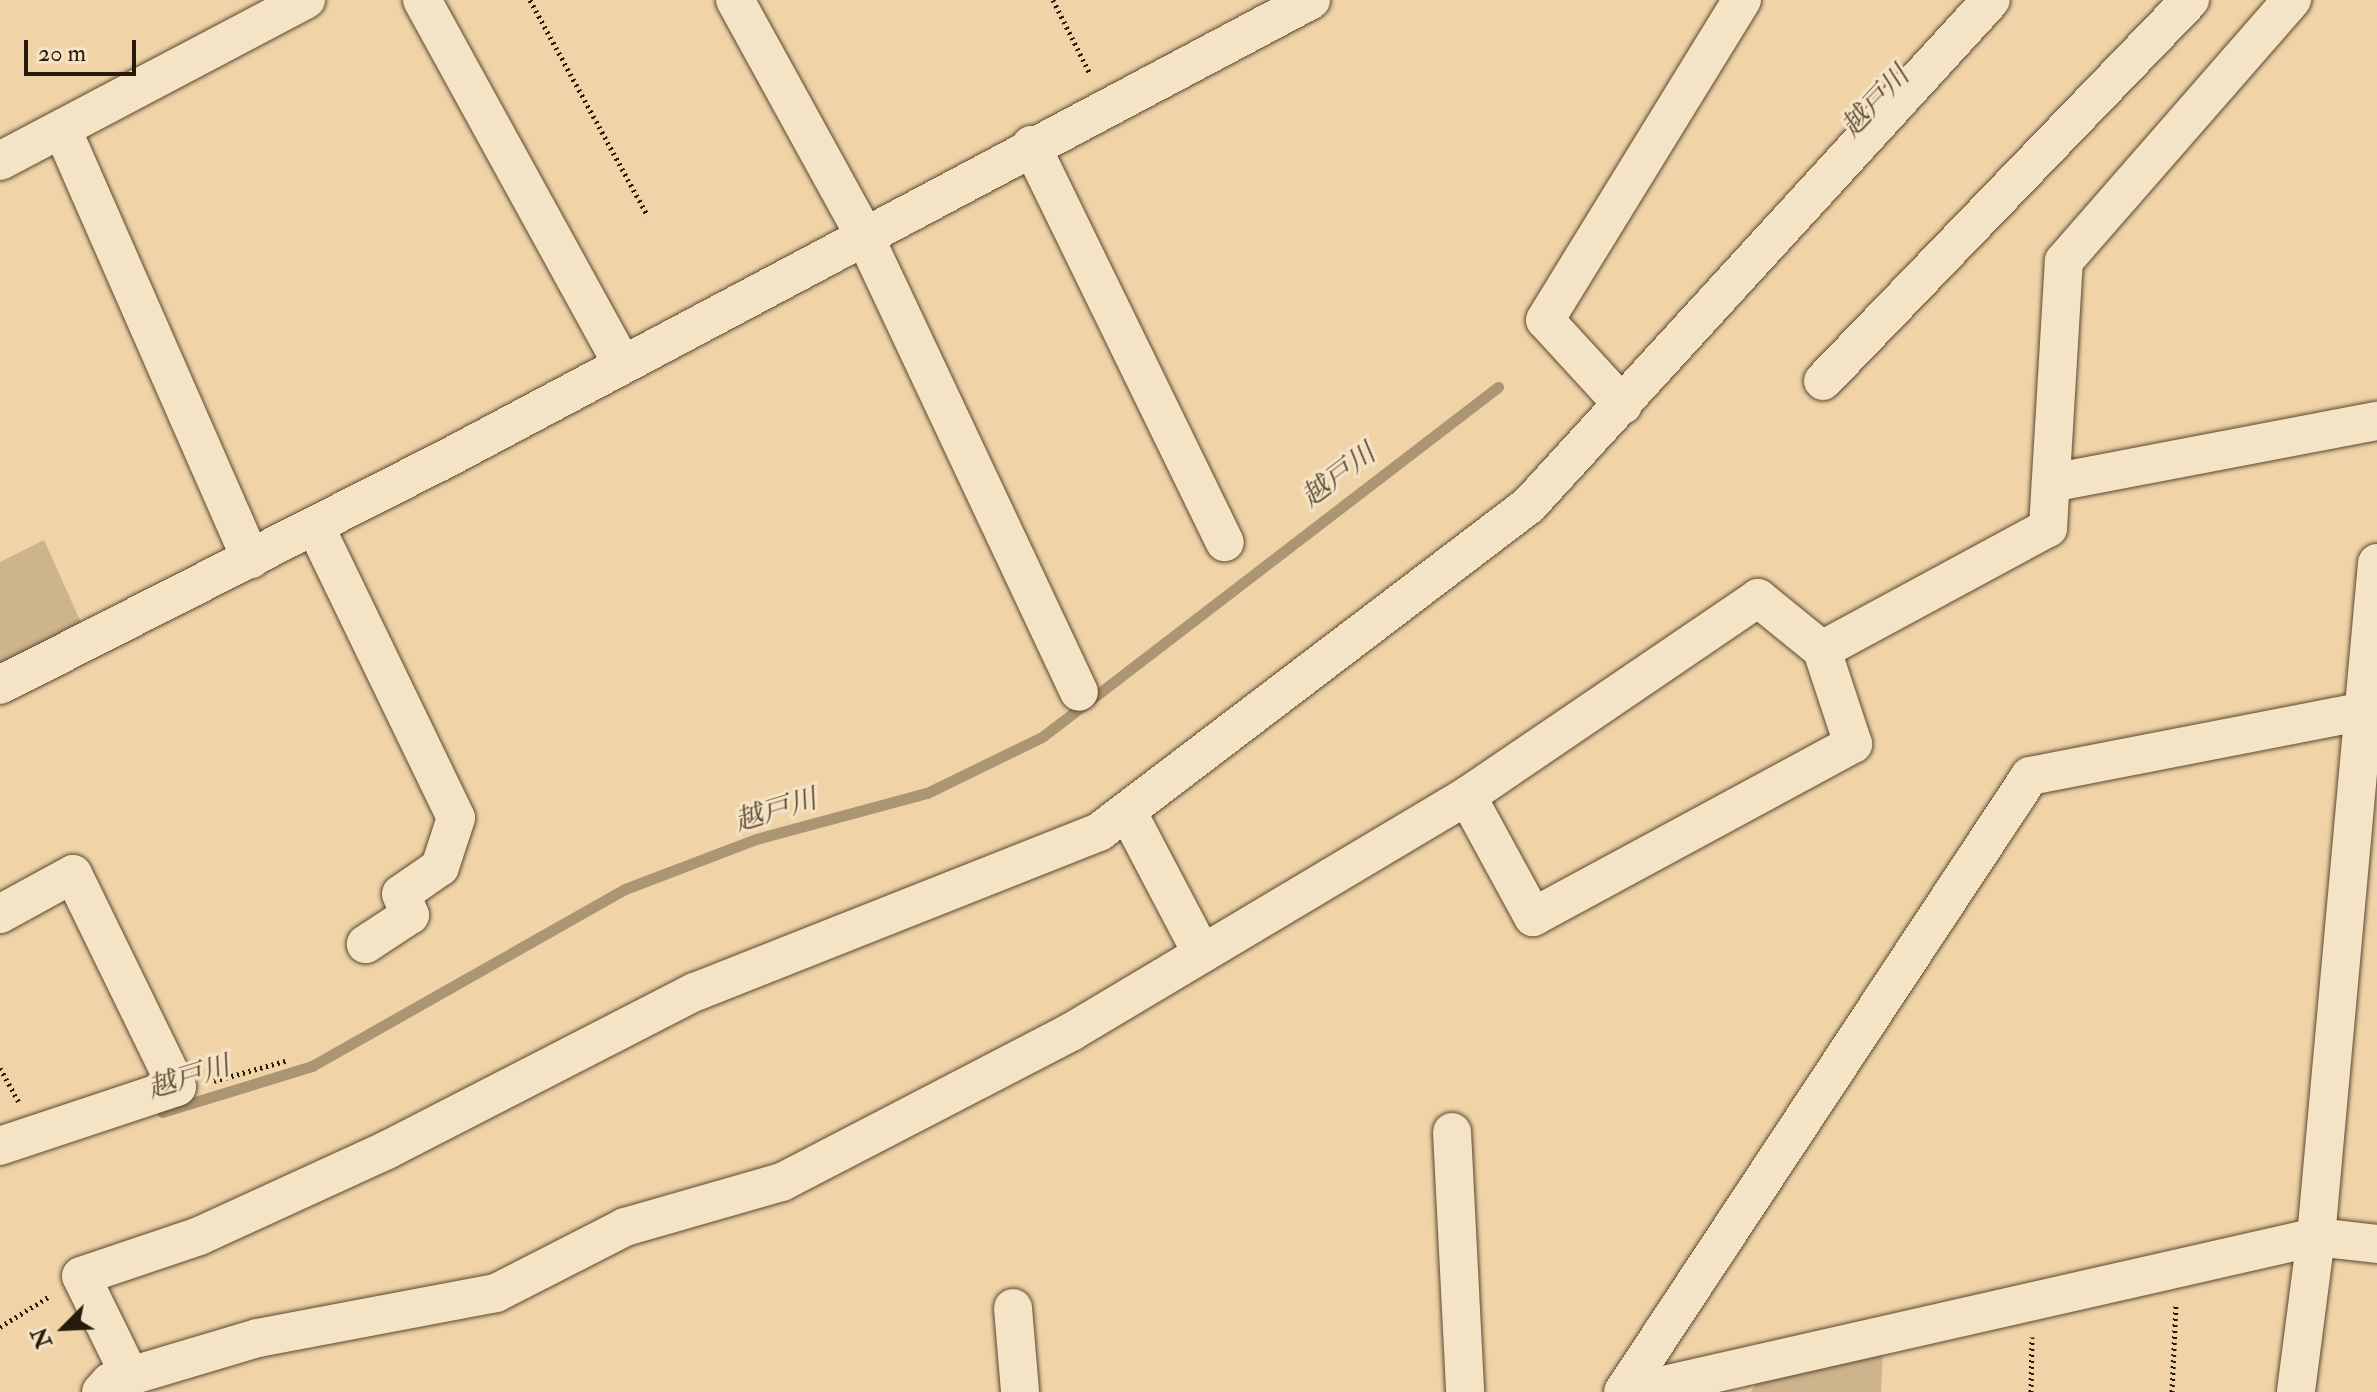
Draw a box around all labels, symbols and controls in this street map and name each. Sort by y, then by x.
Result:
scale bar [28,24,140,74]
text: 20 m [38,38,86,69]
water label: 越戸川 [1835,60,1917,144]
water label: 越戸川 [1295,437,1383,515]
water label: 越戸川 [731,783,821,839]
water label: 越戸川 [144,1050,234,1106]
north arrow [24,1288,104,1368]
text: N [25,1323,59,1352]

